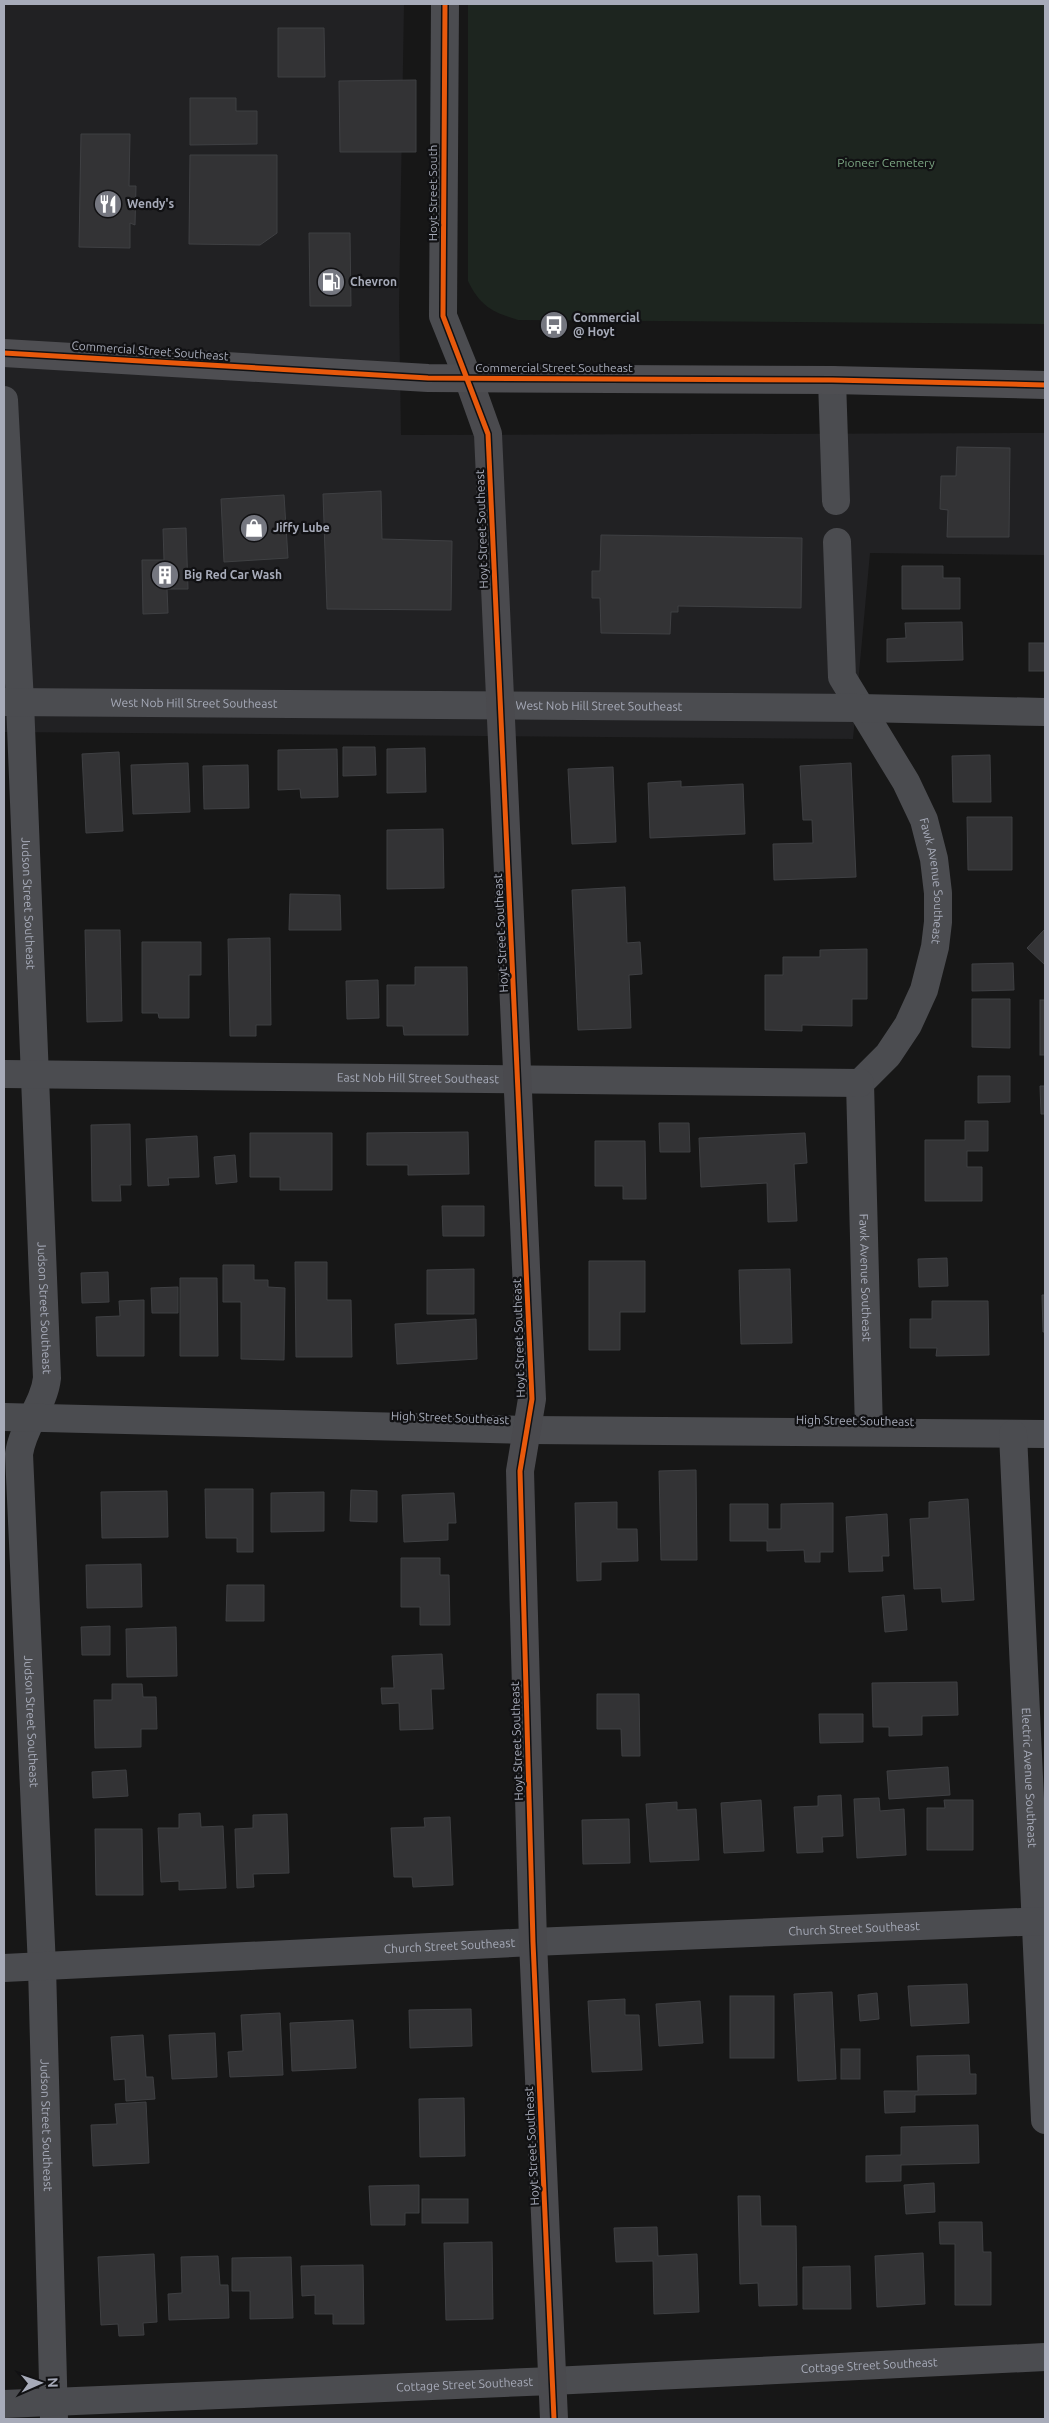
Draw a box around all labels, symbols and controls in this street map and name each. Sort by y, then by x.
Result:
street label: Hoyt Street South [426,145,439,241]
park label: Pioneer Cemetery [837,156,935,169]
restaurant icon: Wendy's [93,189,123,219]
place label: Wendy's [127,197,174,210]
fuel station icon: Chevron [316,267,346,297]
place label: Chevron [350,275,397,288]
bus stop icon: Commercial @ Hoyt [539,310,569,340]
place label: Commercial @ Hoyt [573,311,640,338]
street label: Commercial Street Southeast [71,339,229,362]
street label: Commercial Street Southeast [475,361,633,374]
street label: Hoyt Street Southeast [473,469,490,589]
shop icon: Jiffy Lube [239,513,269,543]
place label: Jiffy Lube [273,521,330,534]
building icon: Big Red Car Wash [150,560,180,590]
place label: Big Red Car Wash [184,568,282,581]
street label: West Nob Hill Street Southeast [111,696,278,710]
street label: West Nob Hill Street Southeast [516,699,683,713]
street label: Fawk Avenue Southeast [918,816,945,945]
street label: Judson Street Southeast [19,837,38,970]
street label: Hoyt Street Southeast [491,873,510,993]
street label: East Nob Hill Street Southeast [337,1071,499,1085]
street label: Fawk Avenue Southeast [857,1214,874,1342]
street label: Judson Street Southeast [36,1242,54,1375]
street label: Hoyt Street Southeast [510,1278,527,1398]
street label: High Street Southeast [391,1409,510,1426]
street label: High Street Southeast [796,1413,915,1428]
street label: Judson Street Southeast [22,1655,41,1788]
street label: Hoyt Street Southeast [508,1681,525,1801]
street label: Electric Avenue Southeast [1020,1707,1039,1848]
street label: Church Street Southeast [788,1919,920,1938]
street label: Church Street Southeast [383,1936,516,1955]
street label: Judson Street Southeast [38,2059,55,2192]
street label: Hoyt Street Southeast [522,2086,541,2206]
street label: Cottage Street Southeast [800,2355,938,2375]
north arrow [15,2358,65,2408]
street label: Cottage Street Southeast [396,2375,534,2394]
text: N [45,2377,61,2388]

